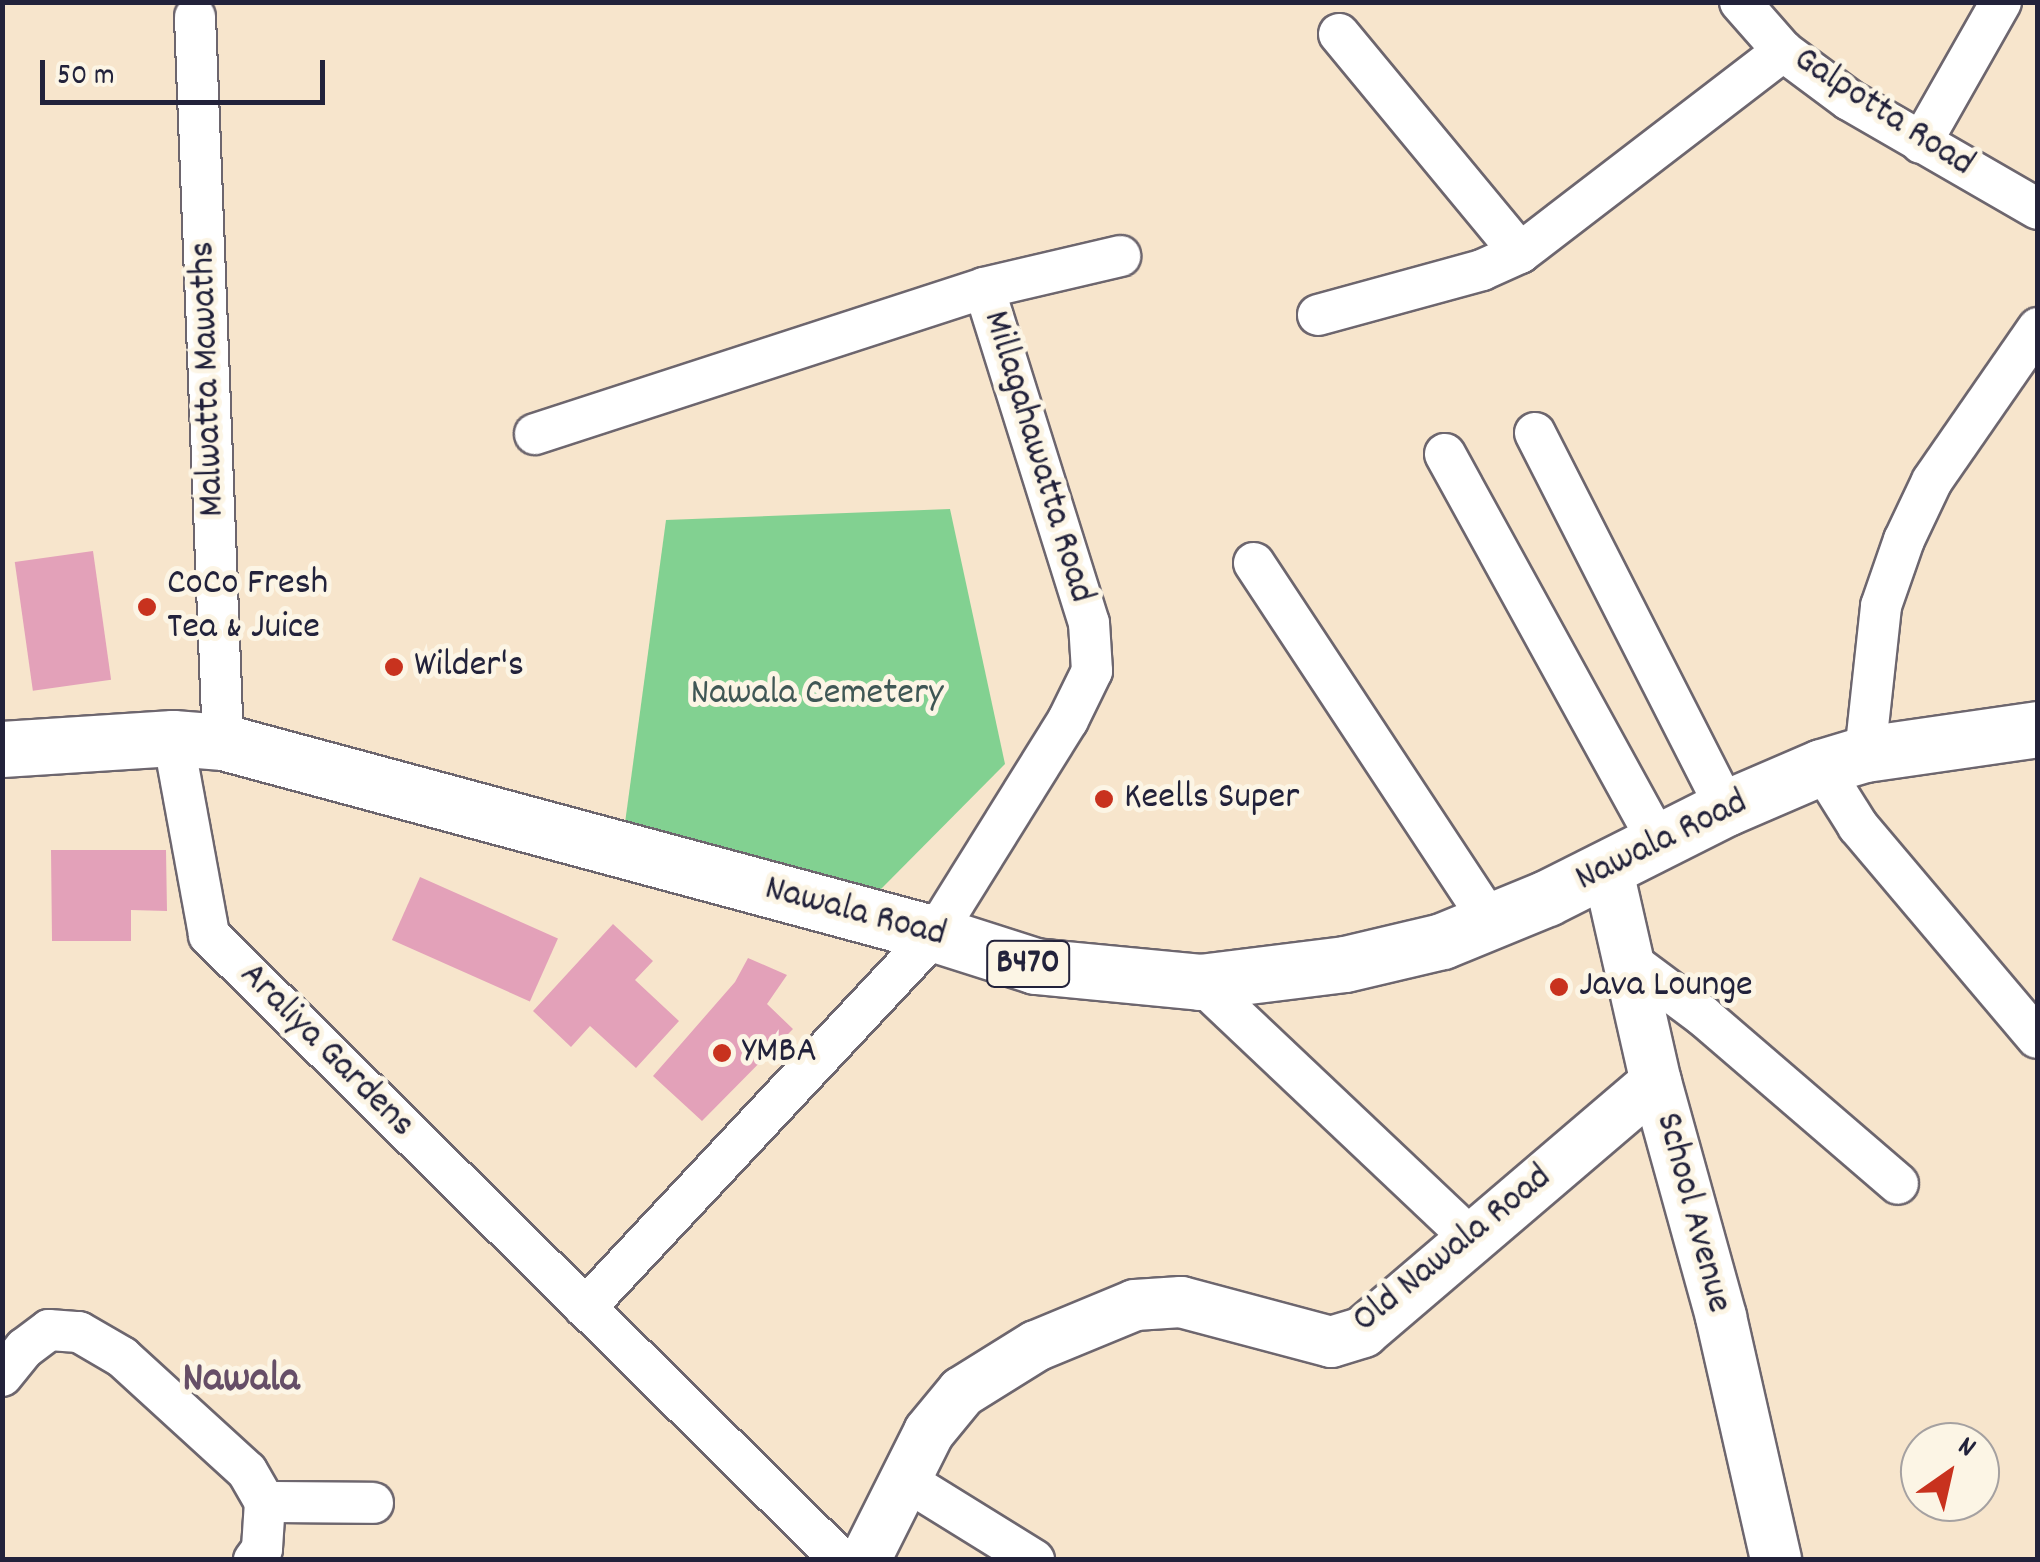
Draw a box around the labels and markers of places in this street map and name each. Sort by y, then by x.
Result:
place label: CoCo Fresh Tea & Juice [167,562,328,652]
marker: CoCo Fresh Tea & Juice [136,596,158,618]
place label: Wilder's [414,644,524,690]
marker: Wilder's [383,656,405,678]
place label: Keells Super [1124,776,1299,822]
marker: Keells Super [1093,788,1115,810]
place label: Java Lounge [1579,964,1753,1010]
marker: Java Lounge [1548,976,1570,998]
place label: YMBA [742,1030,817,1076]
marker: YMBA [711,1042,733,1064]

